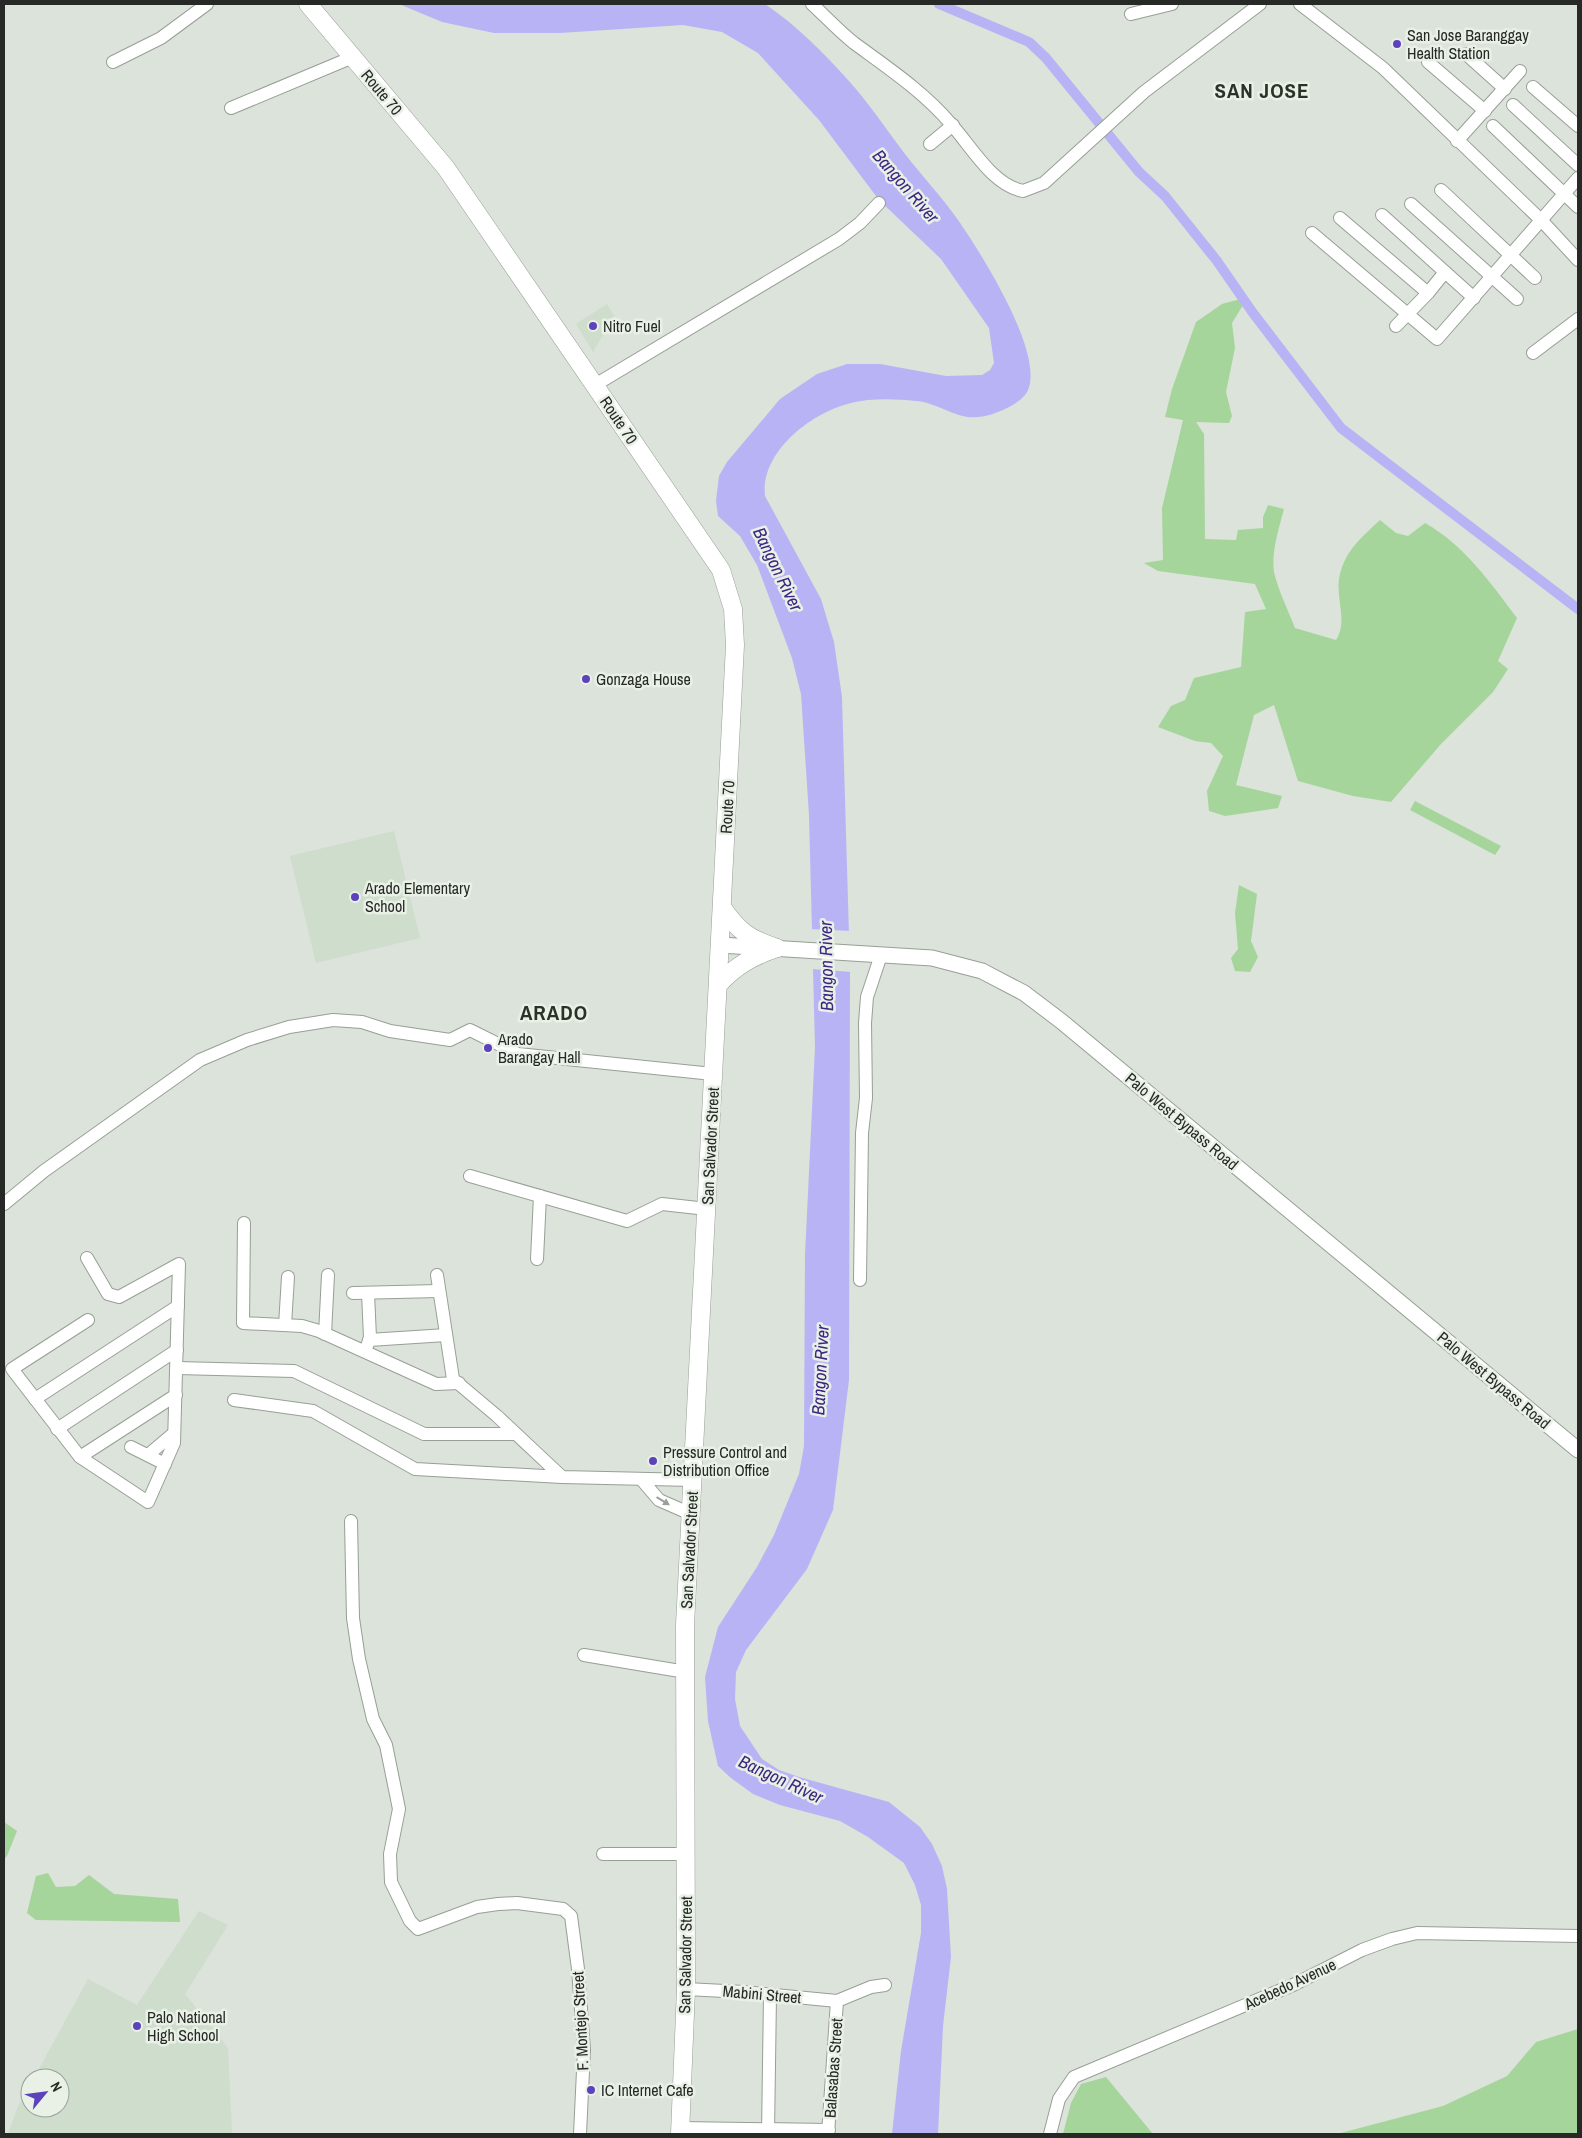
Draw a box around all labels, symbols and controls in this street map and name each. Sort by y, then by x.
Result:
place label: San Jose Baranggay Health Station [1407,24,1529,64]
marker: San Jose Baranggay Health Station [1391,38,1403,50]
street label: Route 70 [356,65,408,119]
district label: SAN JOSE [1214,76,1310,105]
water label: Bangon River [867,144,946,229]
place label: Nitro Fuel [603,315,661,337]
marker: Nitro Fuel [587,320,599,332]
street label: Route 70 [595,392,643,448]
water label: Bangon River [747,523,809,616]
place label: Gonzaga House [596,668,691,690]
marker: Gonzaga House [580,673,592,685]
street label: Route 70 [715,780,739,834]
place label: Arado Elementary School [364,877,470,917]
marker: Arado Elementary School [349,891,361,903]
water label: Bangon River [813,920,839,1011]
district label: ARADO [520,998,588,1027]
place label: Arado Barangay Hall [497,1028,580,1068]
marker: Arado Barangay Hall [482,1042,494,1054]
street label: Palo West Bypass Road [1121,1067,1243,1175]
street label: San Salvador Street [696,1086,724,1205]
water label: Bangon River [805,1323,835,1416]
street label: Palo West Bypass Road [1433,1326,1555,1434]
place label: Pressure Control and Distribution Office [663,1441,787,1481]
marker: Pressure Control and Distribution Office [647,1455,659,1467]
street label: San Salvador Street [675,1490,703,1609]
one-way arrow [656,1496,670,1505]
water label: Bangon River [735,1749,828,1810]
street label: San Salvador Street [673,1896,697,2014]
street label: Acebedo Avenue [1240,1953,1340,2015]
street label: F. Montejo Street [566,1971,594,2071]
street label: Mabini Street [722,1980,803,2008]
place label: Palo National High School [147,2006,226,2046]
street label: Balasabas Street [819,2017,847,2119]
marker: Palo National High School [131,2020,143,2032]
north arrow [20,2068,70,2118]
text: N [46,2079,66,2095]
place label: IC Internet Cafe [601,2079,694,2101]
marker: IC Internet Cafe [585,2084,597,2096]

